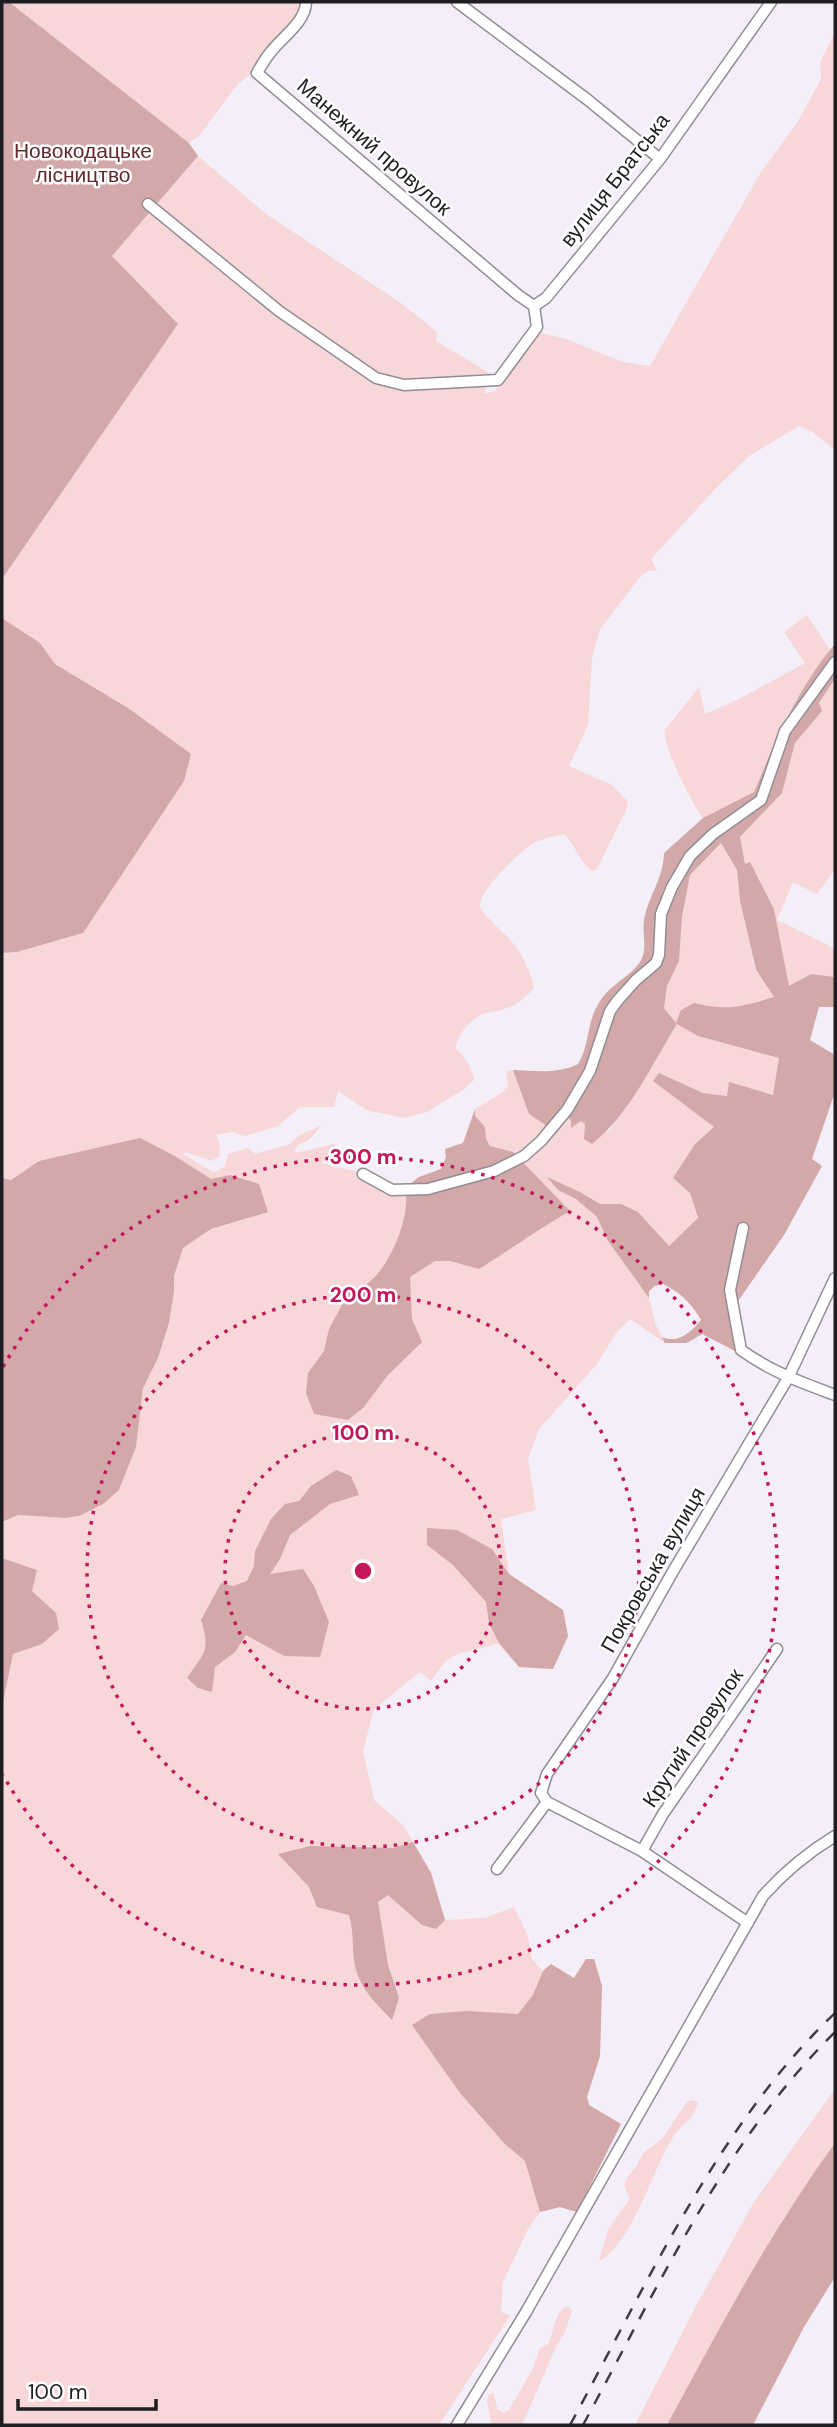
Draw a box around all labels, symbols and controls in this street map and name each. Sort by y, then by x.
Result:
street label: Манежний провулок [291,72,458,222]
street label: вулиця Братська [554,107,676,253]
park label: Новокодацьке лісництво [14,137,152,189]
text: 300 m [330,1143,396,1171]
text: 200 m [330,1281,396,1309]
text: 100 m [332,1419,394,1447]
street label: Покровська вулиця [594,1482,712,1658]
centre of rings [351,1559,375,1583]
street label: Крутий провулок [636,1662,750,1813]
scale bar [18,2368,156,2412]
text: 100 m [28,2378,88,2406]

